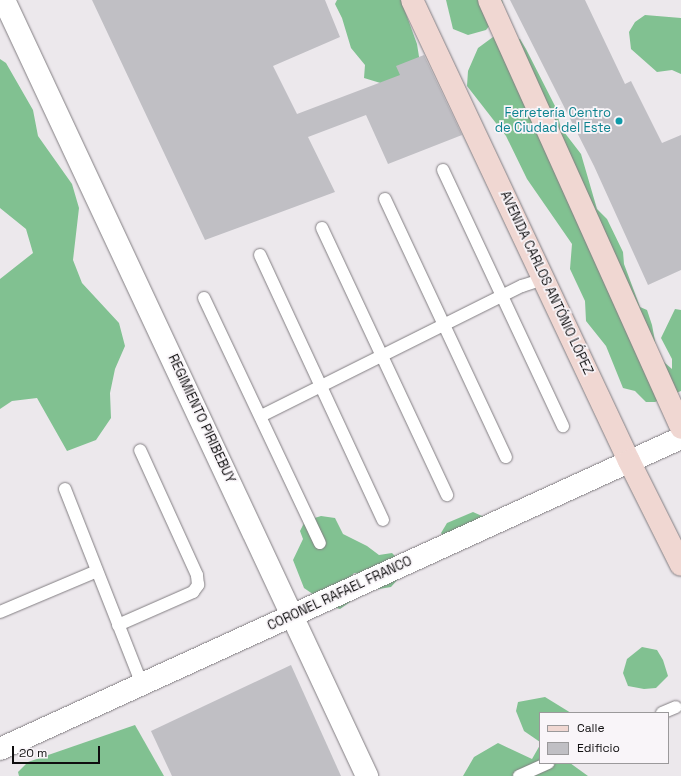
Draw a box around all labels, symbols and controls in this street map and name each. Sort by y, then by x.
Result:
place label: Ferretería Centro de Ciudad del Este [495,106,611,137]
marker: Ferretería Centro de Ciudad del Este [614,116,624,126]
street label: AVENIDA CARLOS ANTÓNIO LÓPEZ [496,189,596,377]
street label: REGIMIENTO PIRIBEBUY [164,352,238,486]
street label: CORONEL RAFAEL FRANCO [265,553,415,635]
legend [539,712,669,764]
text: Calle [577,720,605,736]
scale bar [14,738,102,764]
text: Edificio [577,740,620,756]
text: 20 m [19,745,47,761]

